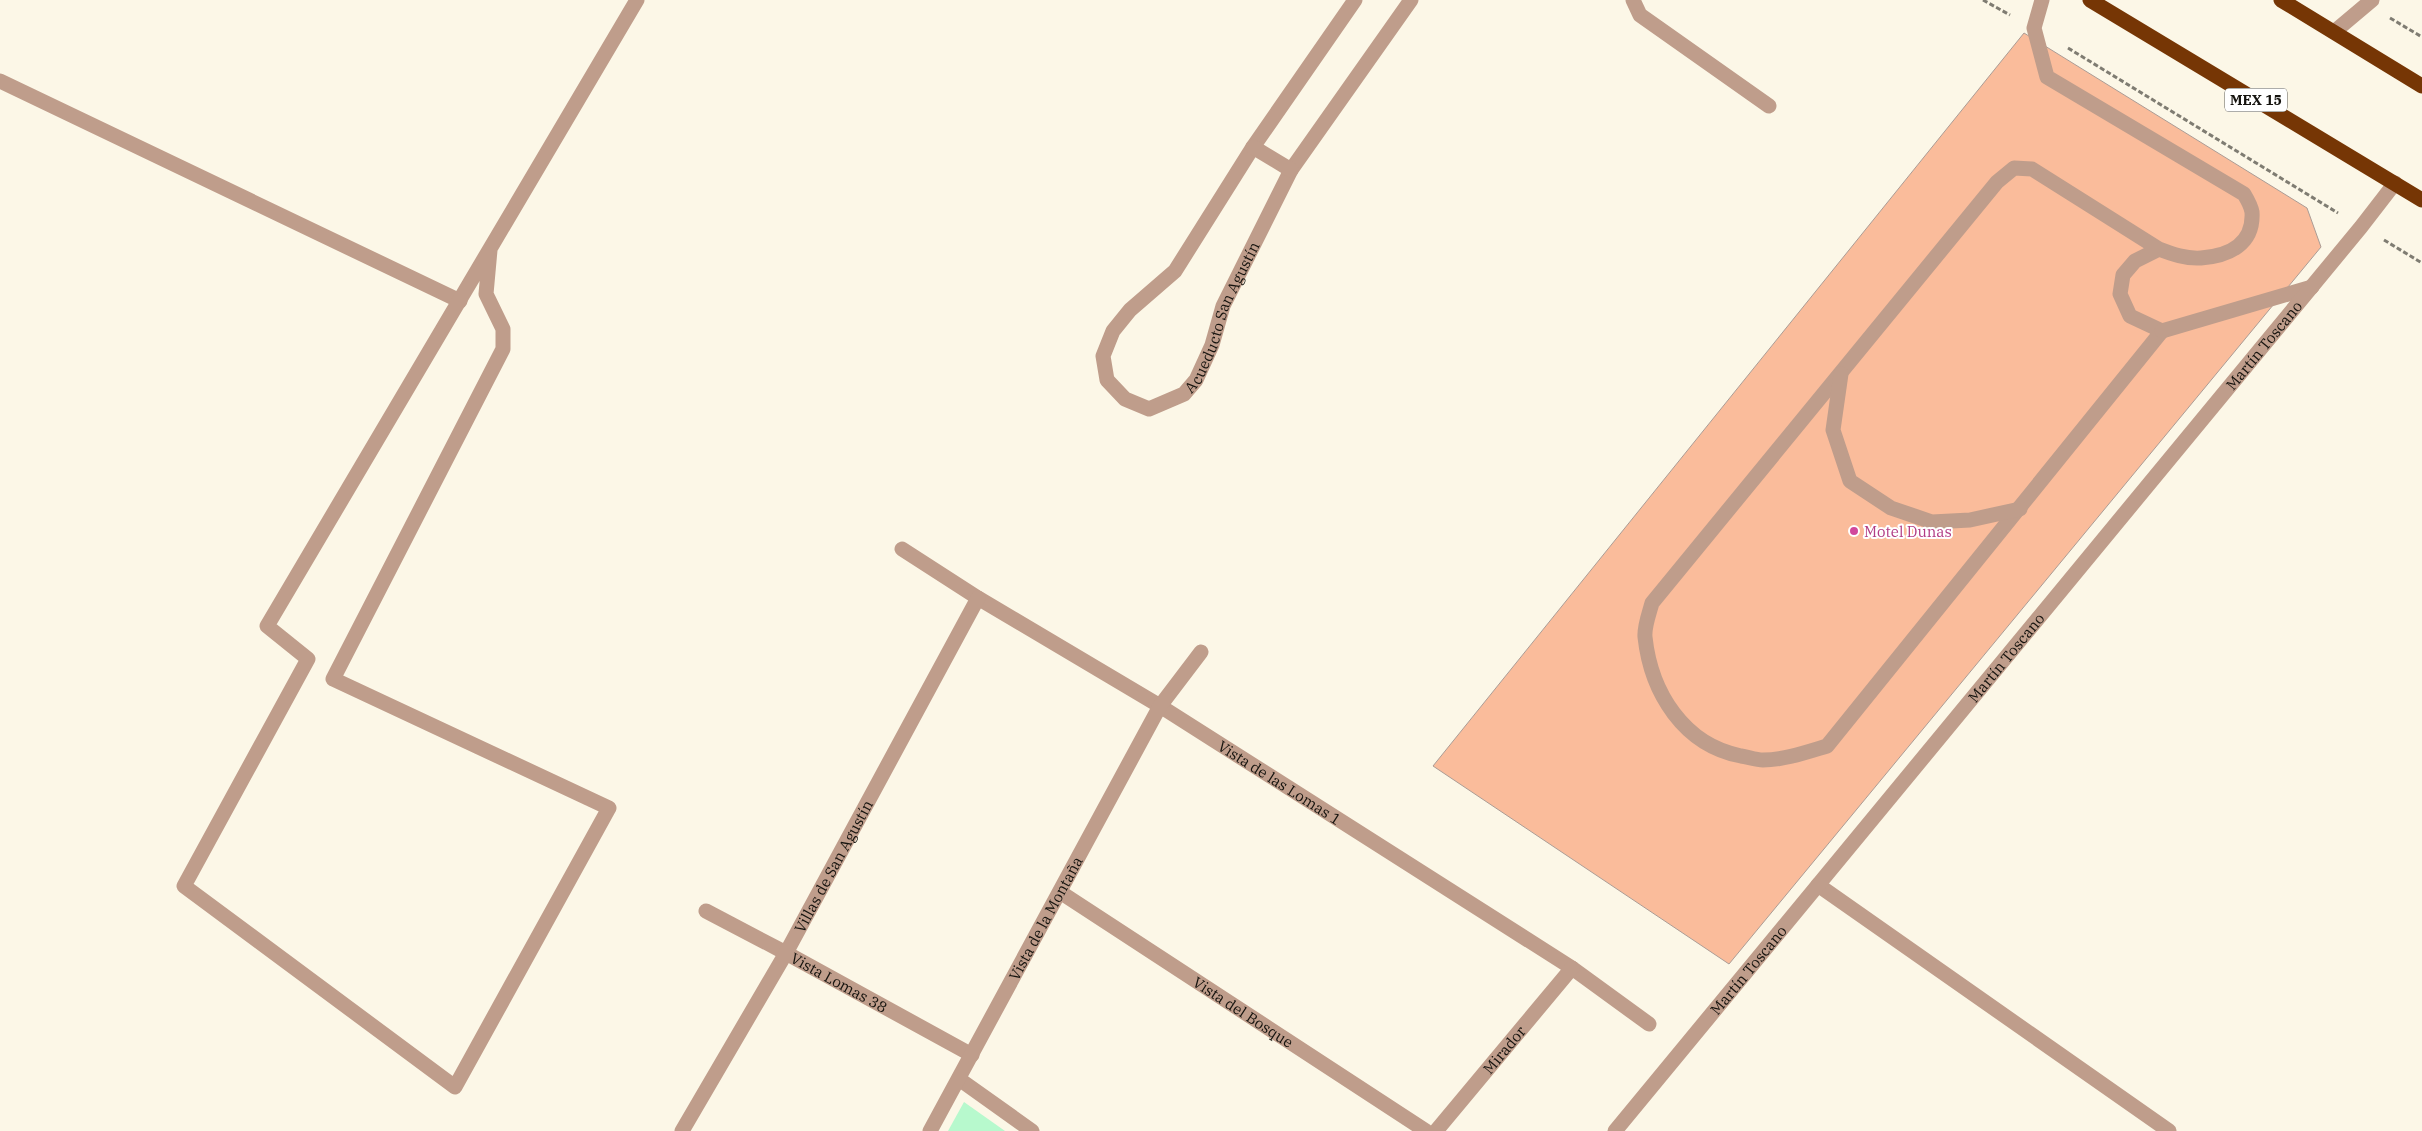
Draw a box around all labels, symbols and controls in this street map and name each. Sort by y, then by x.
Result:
road number: MEX 15 [2225,88,2287,112]
street label: Acueducto San Agustín [1180,238,1263,397]
street label: Martín Toscano [2221,297,2306,394]
place label: Motel Dunas [1864,522,1952,541]
marker: Motel Dunas [1848,525,1860,537]
street label: Martín Toscano [1963,609,2048,706]
street label: Vista de las Lomas 1 [1215,736,1345,828]
street label: Villas de San Agustín [790,796,877,936]
street label: Vista de la Montaña [1004,853,1086,983]
street label: Martín Toscano [1706,921,1790,1018]
street label: Vista Lomas 38 [788,948,891,1016]
street label: Vista del Bosque [1190,972,1297,1051]
street label: Mirador [1478,1021,1530,1078]

